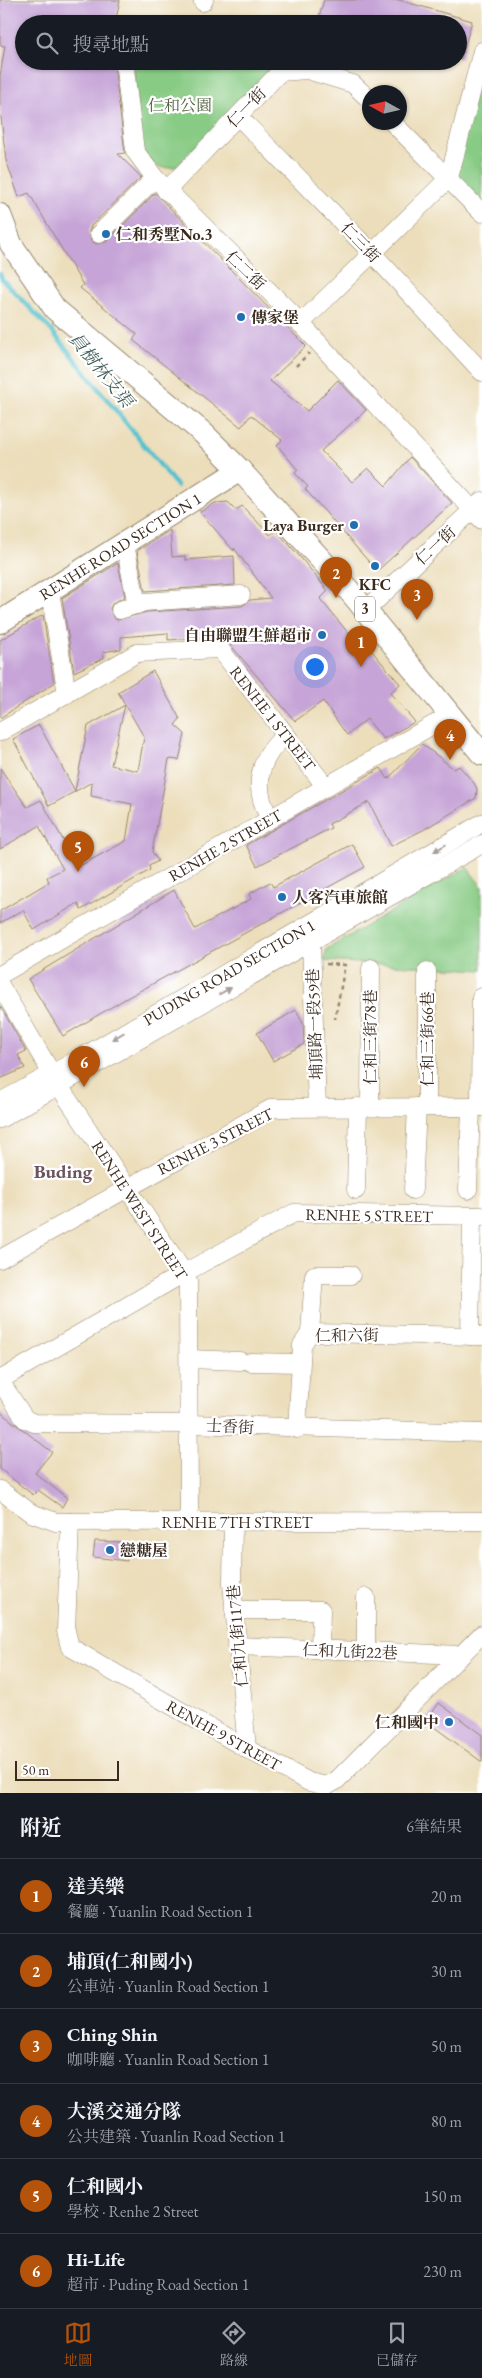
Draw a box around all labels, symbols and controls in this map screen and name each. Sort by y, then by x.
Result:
search box [15,15,467,70]
icon: search [33,29,61,57]
text: 搜尋地點 [73,32,149,57]
street label: 仁一街 [222,83,271,132]
north arrow [362,85,407,130]
park label: 仁和公園 [148,95,212,116]
street label: 仁三街 [336,218,385,267]
place label: 仁和秀墅No.3 [116,224,213,245]
marker: 仁和秀墅No.3 [100,228,112,240]
street label: 仁二街 [221,246,270,295]
place label: 傳家堡 [251,307,299,328]
marker: 傳家堡 [235,311,247,323]
water label: 員樹林支渠 [64,327,141,414]
street label: RENHE ROAD SECTION 1 [35,488,205,605]
place label: Laya Burger [263,515,344,536]
marker: Laya Burger [348,519,360,531]
street label: 仁一街 [411,521,460,569]
pin: 2 [320,557,352,598]
marker: KFC [369,560,381,572]
place label: KFC [359,574,391,595]
pin: 3 [401,579,433,620]
road number: 3 [355,596,375,622]
place label: 自由聯盟生鮮超市 [184,625,312,646]
pin: 1 [345,626,377,667]
marker: 自由聯盟生鮮超市 [316,629,328,641]
your location [302,654,328,680]
street label: RENHE 1 STREET [225,662,320,775]
pin: 4 [434,719,466,760]
street label: RENHE 2 STREET [165,804,286,886]
pin: 5 [62,831,94,872]
one-way arrow [432,844,447,852]
place label: 人客汽車旅館 [292,887,388,908]
marker: 人客汽車旅館 [276,891,288,903]
street label: PUDING ROAD SECTION 1 [140,915,319,1030]
street label: 埔頂路一段59巷 [302,968,327,1080]
one-way arrow [219,987,232,996]
street label: 仁和三街78巷 [360,989,381,1085]
street label: 仁和三街66巷 [417,991,438,1087]
one-way arrow [112,1032,125,1041]
pin: 6 [68,1046,100,1087]
street label: RENHE 3 STREET [154,1103,277,1180]
street label: RENHE WEST STREET [87,1137,193,1284]
district label: Buding [34,1159,93,1184]
street label: RENHE 5 STREET [305,1204,433,1227]
street label: 仁和六街 [315,1324,379,1347]
street label: 士香街 [205,1415,254,1438]
street label: RENHE 7TH STREET [161,1512,313,1533]
place label: 戀糖屋 [120,1540,168,1561]
marker: 戀糖屋 [104,1544,116,1556]
street label: 仁和九街117巷 [223,1584,252,1688]
street label: 仁和九街22巷 [302,1639,398,1664]
street label: RENHE 9 STREET [163,1695,285,1776]
place label: 仁和國中 [375,1712,439,1733]
marker: 仁和國中 [443,1716,455,1728]
scale bar [15,1758,119,1781]
text: 50 m [22,1761,49,1779]
text: 附近 [20,1814,62,1841]
text: 6筆結果 [406,1816,462,1837]
text: 達美樂 [67,1874,124,1899]
text: 1 [32,1886,40,1907]
text: 20 m [431,1886,462,1907]
text: 餐廳 · Yuanlin Road Section 1 [67,1901,253,1922]
text: 埔頂(仁和國小) [67,1949,193,1974]
text: 2 [32,1961,40,1982]
text: 30 m [431,1961,462,1982]
text: 公車站 · Yuanlin Road Section 1 [67,1976,269,1997]
text: Ching Shin [67,2022,158,2047]
text: 3 [32,2036,40,2057]
text: 50 m [431,2036,462,2057]
text: 咖啡廳 · Yuanlin Road Section 1 [67,2049,269,2070]
text: 大溪交通分隊 [67,2099,181,2124]
text: 4 [32,2111,40,2132]
text: 80 m [431,2111,462,2132]
text: 公共建築 · Yuanlin Road Section 1 [67,2126,285,2147]
text: 仁和國小 [67,2174,143,2199]
text: 5 [32,2186,40,2207]
text: 150 m [423,2186,462,2207]
text: 學校 · Renhe 2 Street [67,2201,198,2222]
text: Hi-Life [67,2247,125,2272]
text: 6 [32,2261,40,2282]
text: 230 m [423,2261,462,2282]
text: 超市 · Puding Road Section 1 [67,2274,249,2295]
tab: 地圖 [64,2319,92,2369]
tab: 路線 [220,2319,248,2369]
tab: 已儲存 [376,2319,418,2369]

